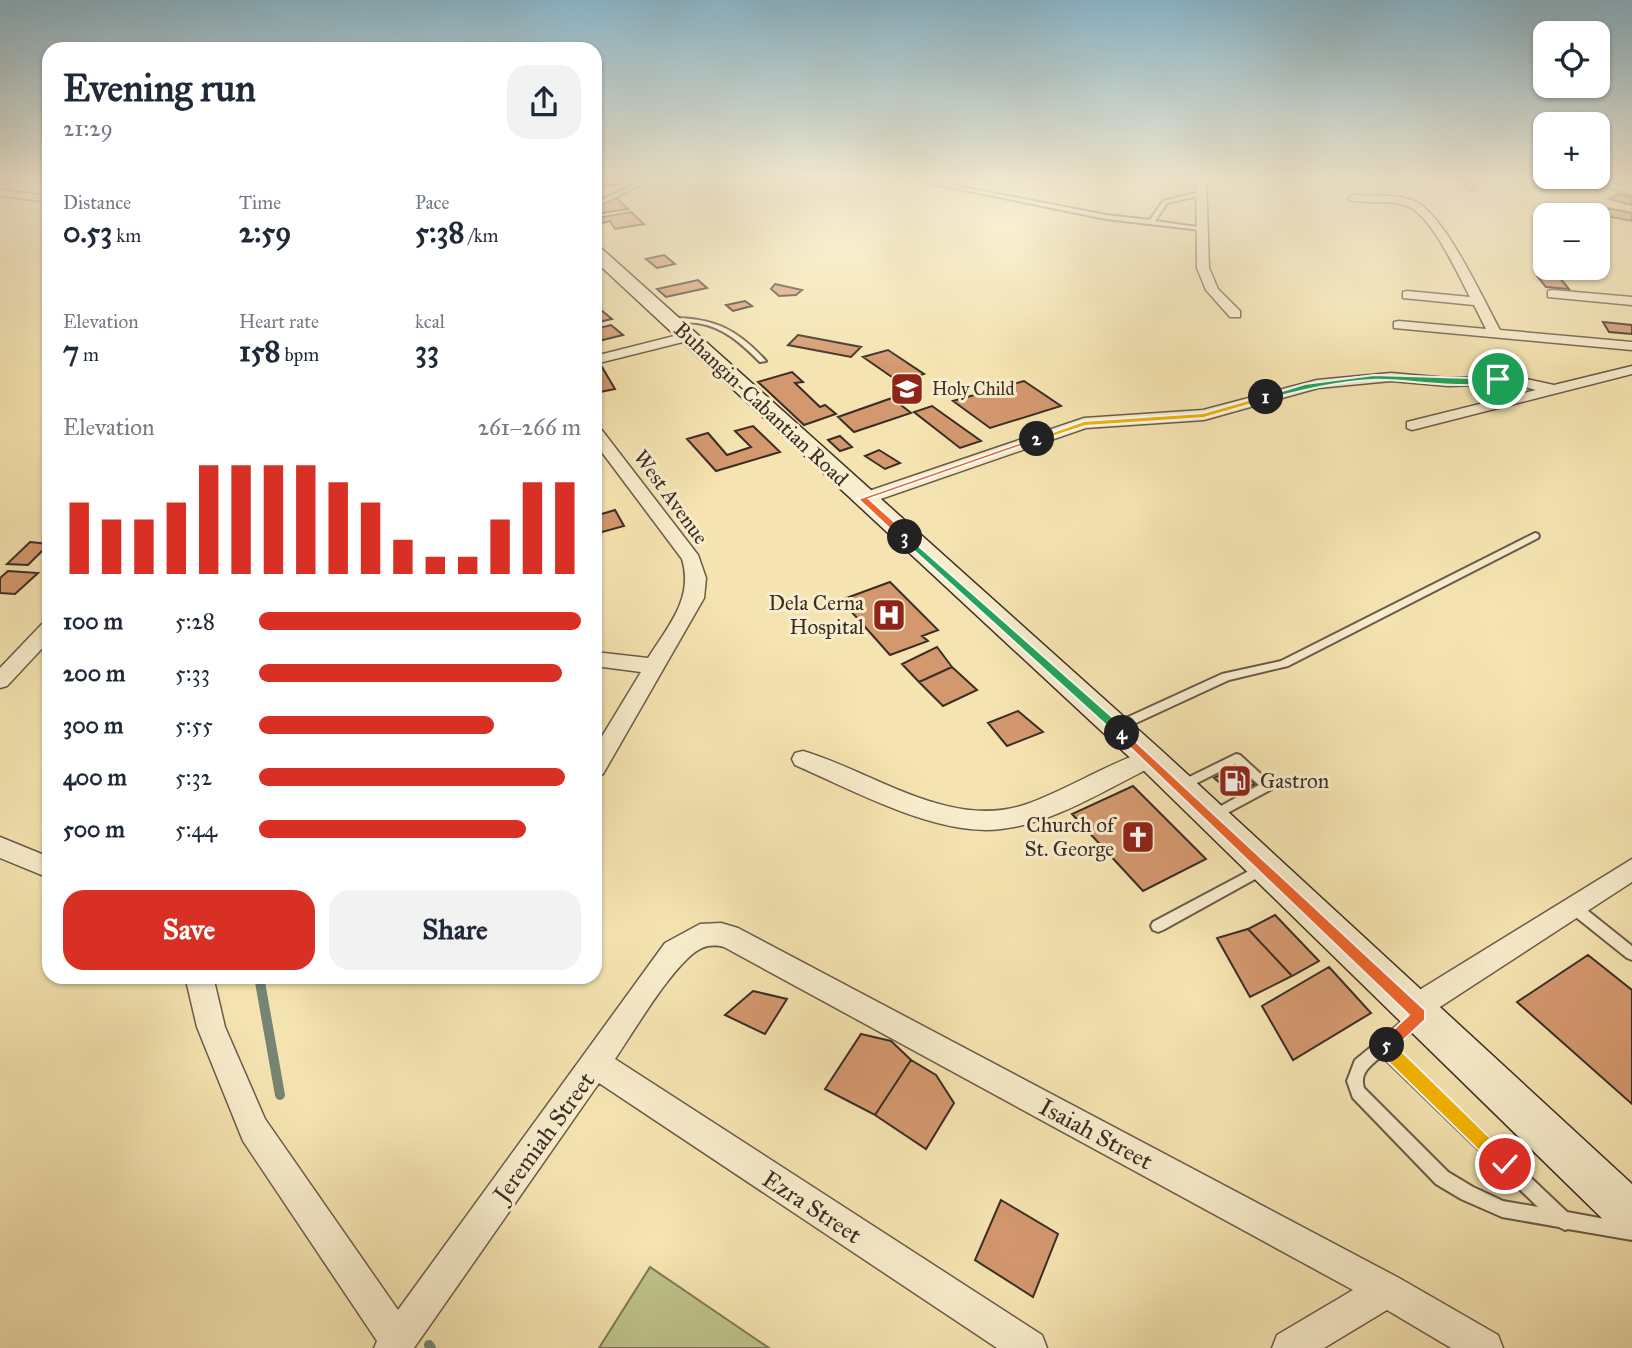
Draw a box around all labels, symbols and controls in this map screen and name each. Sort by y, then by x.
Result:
map controls [1533,21,1610,280]
button: locate [1533,21,1610,98]
text: Evening run [63,65,256,111]
button: share [507,65,581,139]
button: + [1533,112,1610,189]
text: 21:29 [63,114,113,142]
text: Distance [63,191,131,214]
text: Time [239,191,281,214]
text: Pace [415,191,449,214]
button: − [1533,203,1610,280]
text: 0.53 [63,214,112,250]
text: 2:59 [239,214,291,250]
text: 5:38 [415,214,464,250]
text: km [112,224,141,247]
text: /km [464,224,498,247]
text: Elevation [63,310,138,333]
text: Heart rate [239,310,319,333]
text: kcal [415,310,445,333]
street label: Buhangin-Cabantian Road [668,316,854,492]
text: 7 [63,333,79,369]
text: 158 [239,333,281,369]
text: 33 [415,333,439,369]
text: m [79,343,99,366]
text: bpm [281,343,319,366]
pin [1468,349,1528,409]
icon: arrive [1479,360,1517,398]
school or university icon: Holy Child [888,370,926,408]
place label: Holy Child [932,378,1014,400]
pin: 1 [1248,380,1284,414]
text: 1 [1262,385,1269,408]
text: Elevation [63,413,154,441]
text: 261–266 m [478,413,581,441]
pin: 2 [1020,422,1054,457]
text: 2 [1032,427,1041,450]
street label: West Avenue [628,445,714,550]
pin: 3 [888,520,922,554]
text: 3 [901,525,908,548]
place label: Dela Cerna Hospital [768,590,864,640]
hospital icon: Dela Cerna Hospital [870,596,908,634]
text: 100 m [63,607,123,635]
text: 5:28 [175,607,215,635]
text: 200 m [63,659,125,687]
text: 5:33 [175,659,210,687]
text: 300 m [63,711,123,739]
text: 5:55 [175,711,213,739]
pin: 4 [1104,716,1140,750]
text: 4 [1116,721,1127,744]
fuel station icon: Gastron [1216,762,1254,800]
text: 400 m [63,763,127,791]
text: 5:32 [175,763,212,791]
place label: Gastron [1260,768,1329,794]
place label: Church of St. George [1024,812,1117,862]
text: 500 m [63,815,125,843]
text: 5:44 [175,815,217,843]
church icon: Church of St. George [1119,818,1157,856]
button: Save [63,890,315,970]
button: Share [329,890,581,970]
pin: 5 [1370,1028,1404,1062]
text: 5 [1382,1033,1391,1056]
street label: Jeremiah Street [485,1066,601,1210]
street label: Isaiah Street [1034,1092,1158,1177]
pin [1475,1134,1535,1194]
icon: check [1486,1145,1524,1183]
street label: Ezra Street [757,1164,868,1250]

